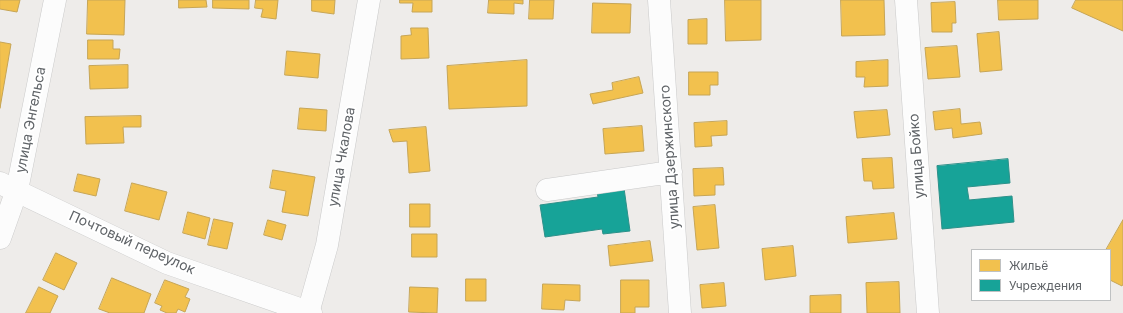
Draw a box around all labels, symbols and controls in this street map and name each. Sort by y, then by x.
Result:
street label: улица Энгельса [12,65,50,175]
street label: улица Дзержинского [657,84,683,230]
street label: улица Чкалова [325,106,359,208]
street label: улица Бойко [906,113,928,199]
street label: Почтовый переулок [66,208,198,278]
legend [971,249,1111,301]
text: Жильё [1009,258,1048,273]
text: Учреждения [1009,278,1082,293]

